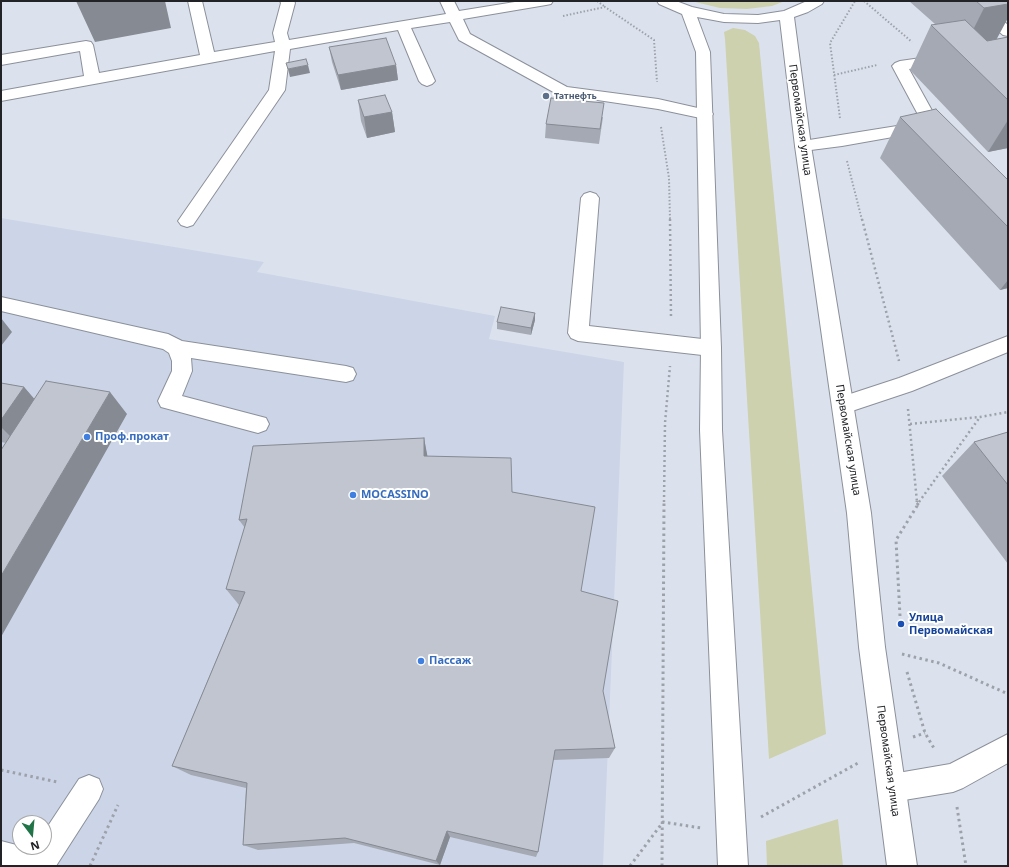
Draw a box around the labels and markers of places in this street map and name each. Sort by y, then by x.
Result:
marker: Татнефть [541,91,551,101]
place label: Татнефть [554,91,597,101]
place label: Проф.прокат [95,430,169,444]
marker: Проф.прокат [82,432,92,442]
place label: MOCASSINO [361,488,429,502]
marker: MOCASSINO [348,490,358,500]
place label: Улица Первомайская [909,611,993,637]
marker: Улица Первомайская [896,619,906,629]
place label: Пассаж [429,654,471,668]
marker: Пассаж [416,656,426,666]

